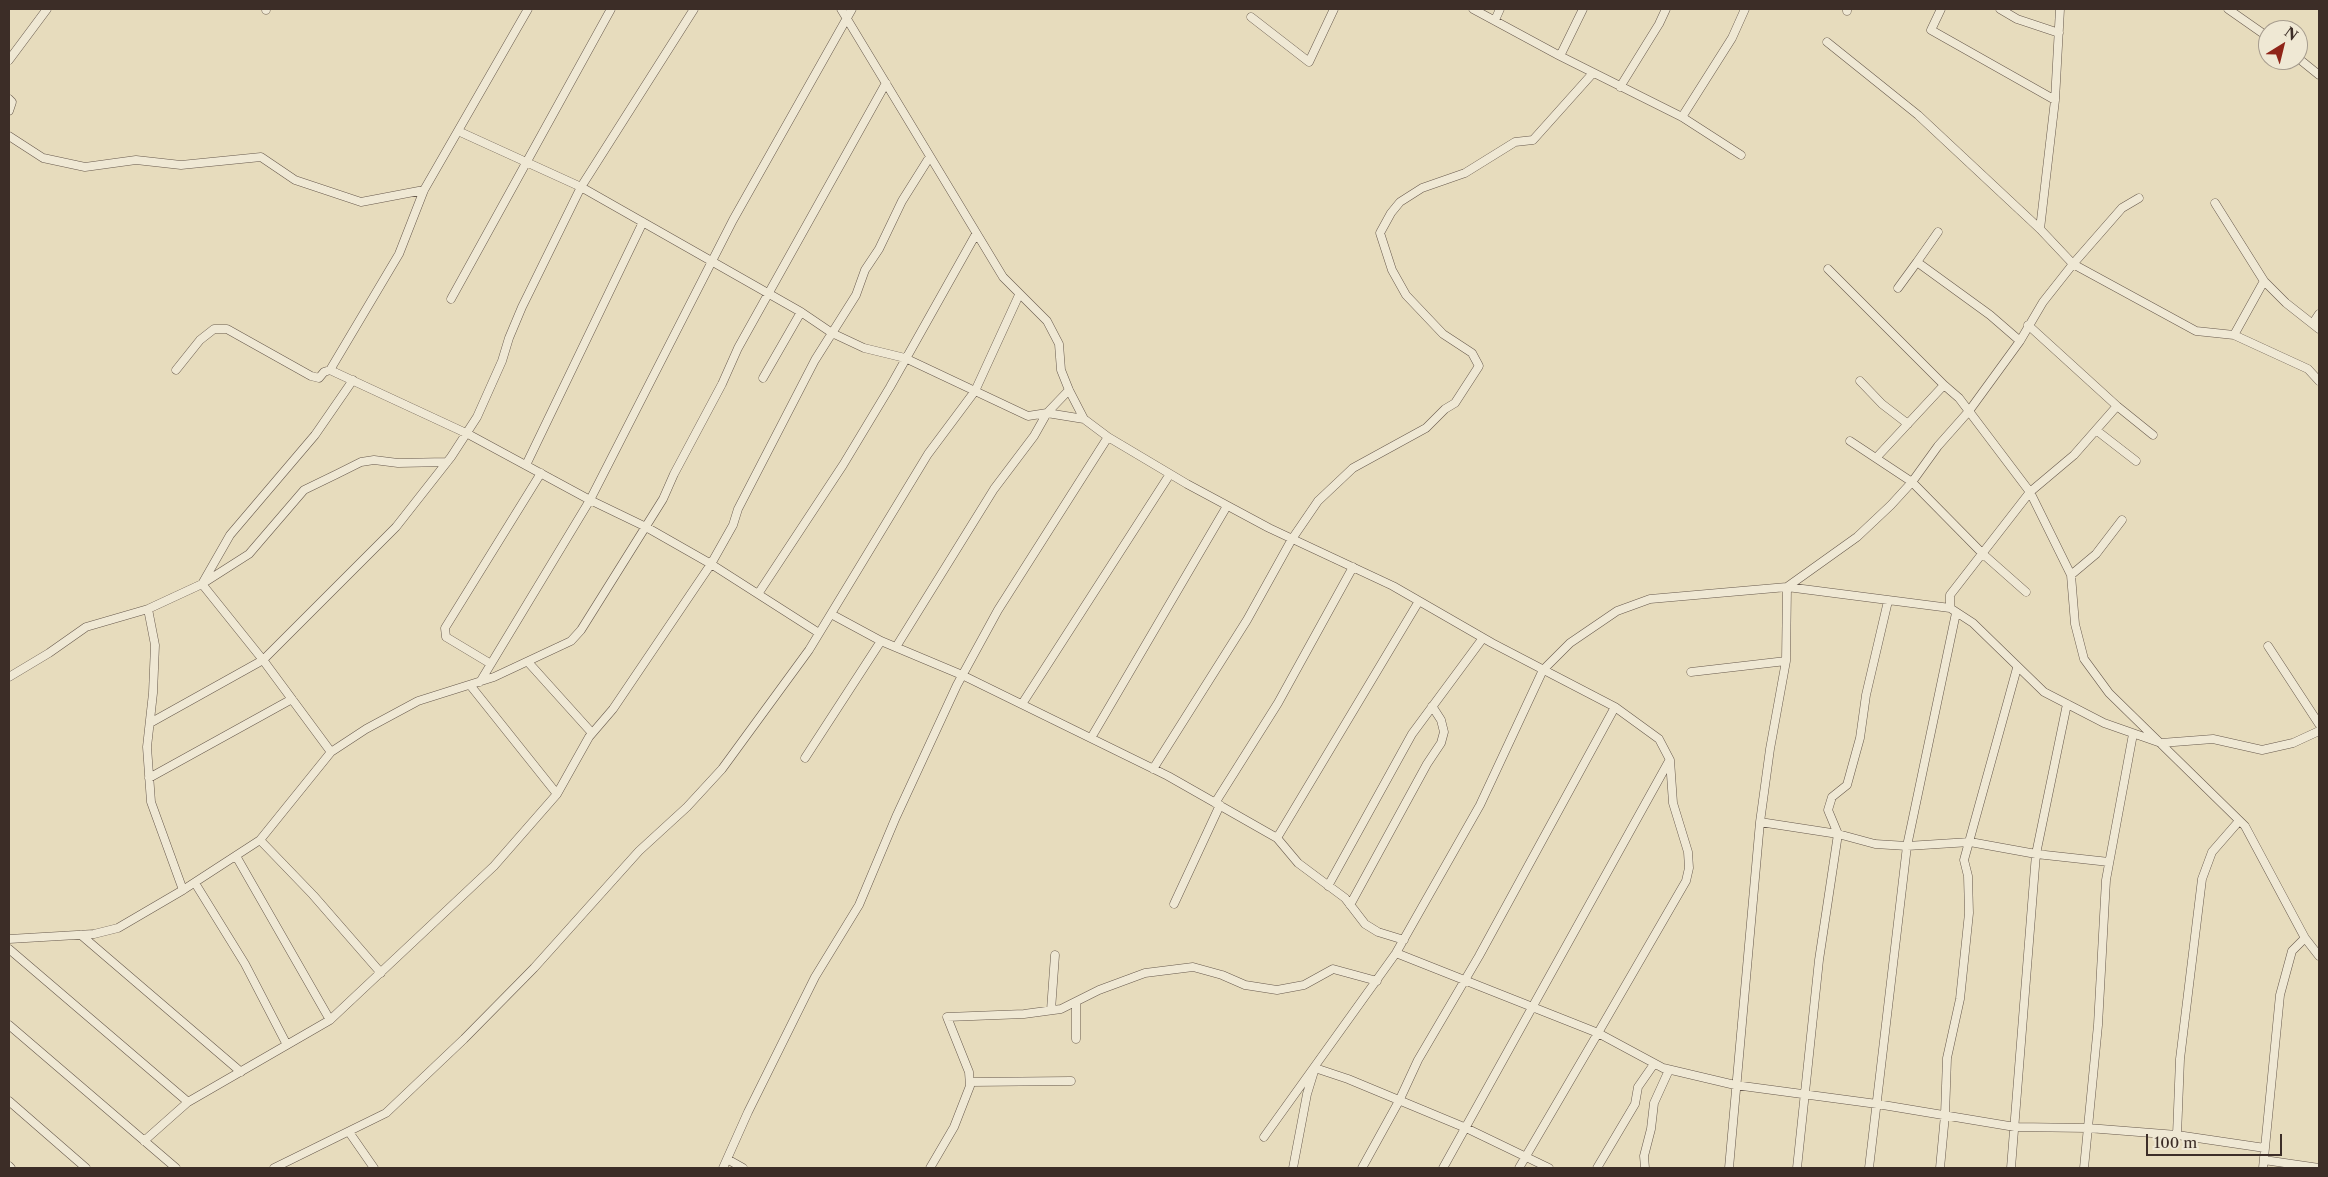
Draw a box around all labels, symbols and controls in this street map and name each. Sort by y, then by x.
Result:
north arrow [2258,20,2308,70]
text: N [2281,23,2301,45]
scale bar [2148,1124,2284,1156]
text: 100 m [2154,1133,2197,1152]

